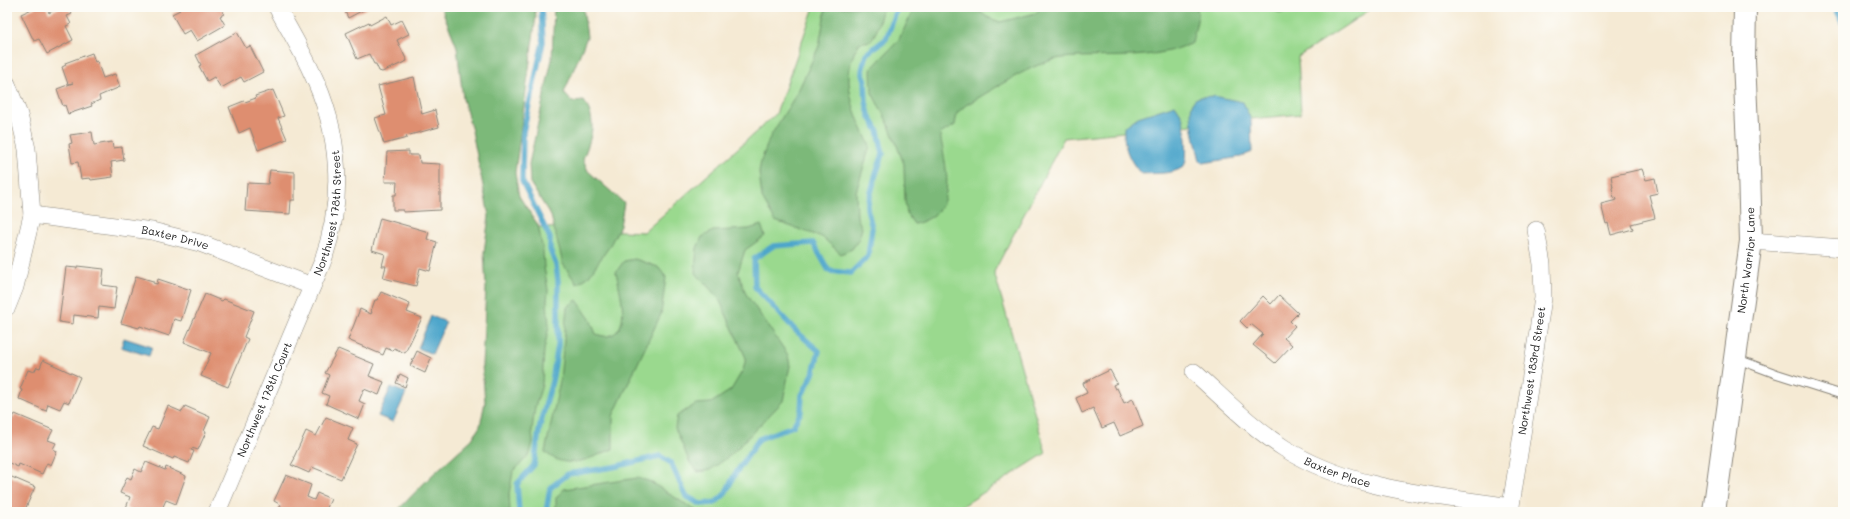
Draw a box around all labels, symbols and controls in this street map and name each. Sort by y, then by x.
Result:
street label: Northwest 178th Street [310,149,344,278]
street label: North Warrior Lane [1733,207,1758,314]
street label: Baxter Drive [141,222,211,253]
street label: Northwest 183rd Street [1514,305,1549,436]
street label: Northwest 178th Court [233,339,295,459]
street label: Baxter Place [1302,453,1373,491]

